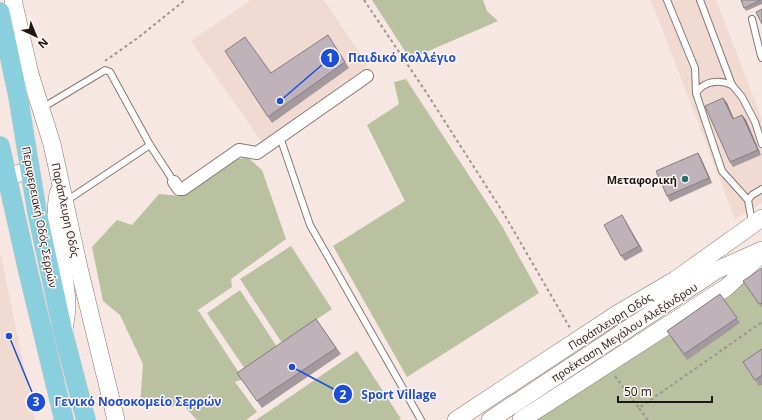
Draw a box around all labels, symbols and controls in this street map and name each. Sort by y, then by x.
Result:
north arrow [16,16,56,56]
text: N [35,35,52,52]
callout: Παιδικό Κολλέγιο [320,46,464,70]
text: 1 [327,49,333,66]
text: Παιδικό Κολλέγιο [348,49,456,66]
street label: Περιφερειακή Οδός Σερρών [19,145,61,289]
street label: Παράπλευρη Οδός [49,161,83,259]
place label: Μεταφορική [607,172,677,187]
marker: Μεταφορική [680,174,690,184]
street label: προέκταση Μεγάλου Αλεξάνδρου [548,279,700,385]
street label: Παράπλευρη Οδός [565,289,655,353]
scale bar [618,378,712,404]
callout: Sport Village [333,382,444,406]
text: 50 m [624,383,652,400]
text: 2 [340,386,347,403]
text: Sport Village [361,386,437,403]
callout: Γενικό Νοσοκομείο Σερρών [26,390,229,414]
text: 3 [33,393,40,410]
text: Γενικό Νοσοκομείο Σερρών [55,393,221,410]

